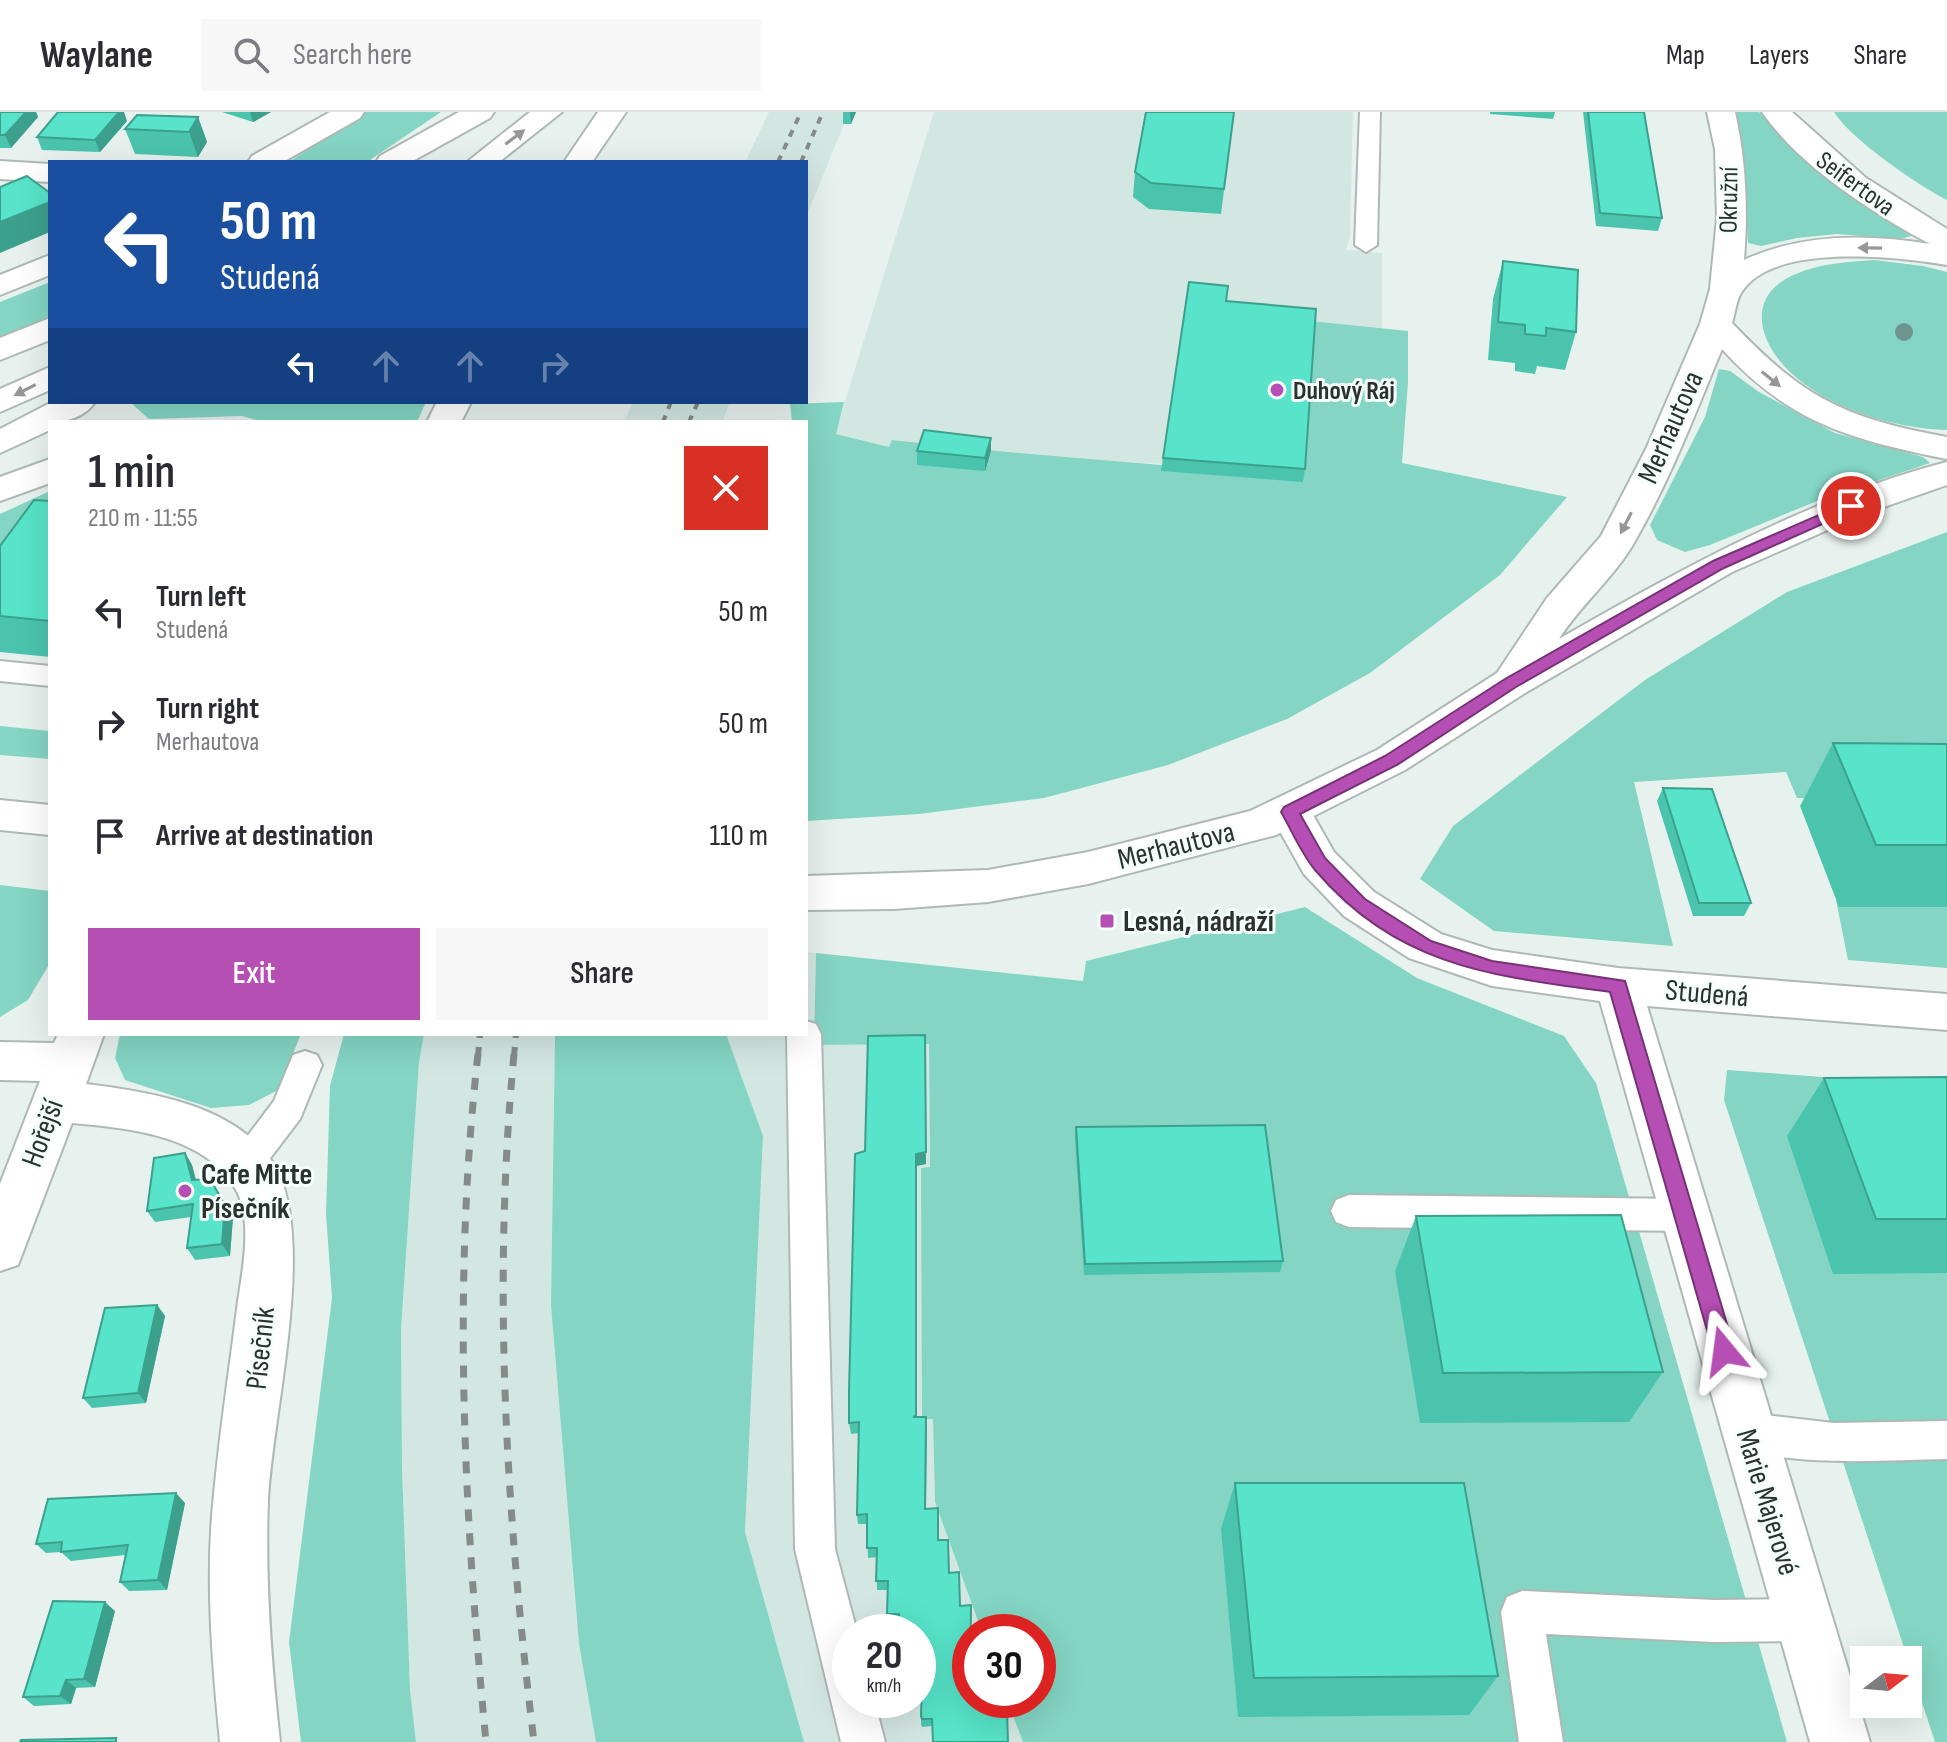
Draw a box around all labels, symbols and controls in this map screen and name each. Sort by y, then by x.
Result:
search box [201,19,761,91]
text: Waylane [40,33,153,78]
icon: search [229,33,273,77]
text: Search here [293,37,412,73]
text: Map [1666,39,1705,72]
text: Layers [1749,39,1809,72]
text: Share [1853,39,1907,72]
one-way arrow [505,130,525,146]
street label: Seifertova [1810,145,1900,223]
street label: Okružní [1713,166,1746,233]
text: 50 m [220,189,317,256]
icon: left [88,192,192,296]
one-way arrow [1857,242,1882,254]
text: Studená [220,257,320,300]
icon: left [280,344,324,388]
icon: ahead [364,344,408,388]
icon: ahead [448,344,492,388]
icon: right [532,344,576,388]
street label: Merhautova [1630,366,1712,489]
one-way arrow [1761,370,1781,387]
place label: Duhový Ráj [1293,376,1395,407]
marker: Duhový Ráj [1268,381,1286,399]
one-way arrow [14,382,36,396]
text: 1 min [88,444,175,501]
button: close [684,446,768,530]
pin [1817,472,1885,540]
icon: arrive [1829,484,1873,528]
text: 210 m · 11:55 [88,503,198,534]
one-way arrow [1619,511,1633,534]
text: Turn left [156,579,246,615]
icon: left [88,590,132,634]
text: 50 m [719,594,768,630]
text: Studená [156,615,228,646]
text: Turn right [156,691,259,727]
icon: right [88,702,132,746]
text: 50 m [719,706,768,742]
text: Merhautova [156,727,259,758]
icon: arrive [88,814,132,858]
street label: Merhautova [1114,814,1238,878]
text: Arrive at destination [156,818,373,854]
text: 110 m [710,818,768,854]
place label: Lesná, nádraží [1123,904,1275,940]
marker: Lesná, nádraží [1098,912,1116,930]
button: Exit [88,928,420,1020]
button: Share [436,928,768,1020]
street label: Studená [1664,972,1750,1016]
street label: Hořejší [14,1094,72,1172]
place label: Cafe Mitte Písečník [201,1157,312,1227]
marker: Cafe Mitte Písečník [176,1182,194,1200]
street label: Písečník [239,1305,283,1391]
position arrow [1682,1309,1766,1393]
street label: Marie Majerové [1728,1425,1806,1580]
speed limit sign: 30 [952,1614,1056,1718]
text: 20 [866,1632,902,1680]
north arrow [1850,1646,1922,1718]
map controls [1850,1646,1922,1718]
text: km/h [867,1674,901,1698]

